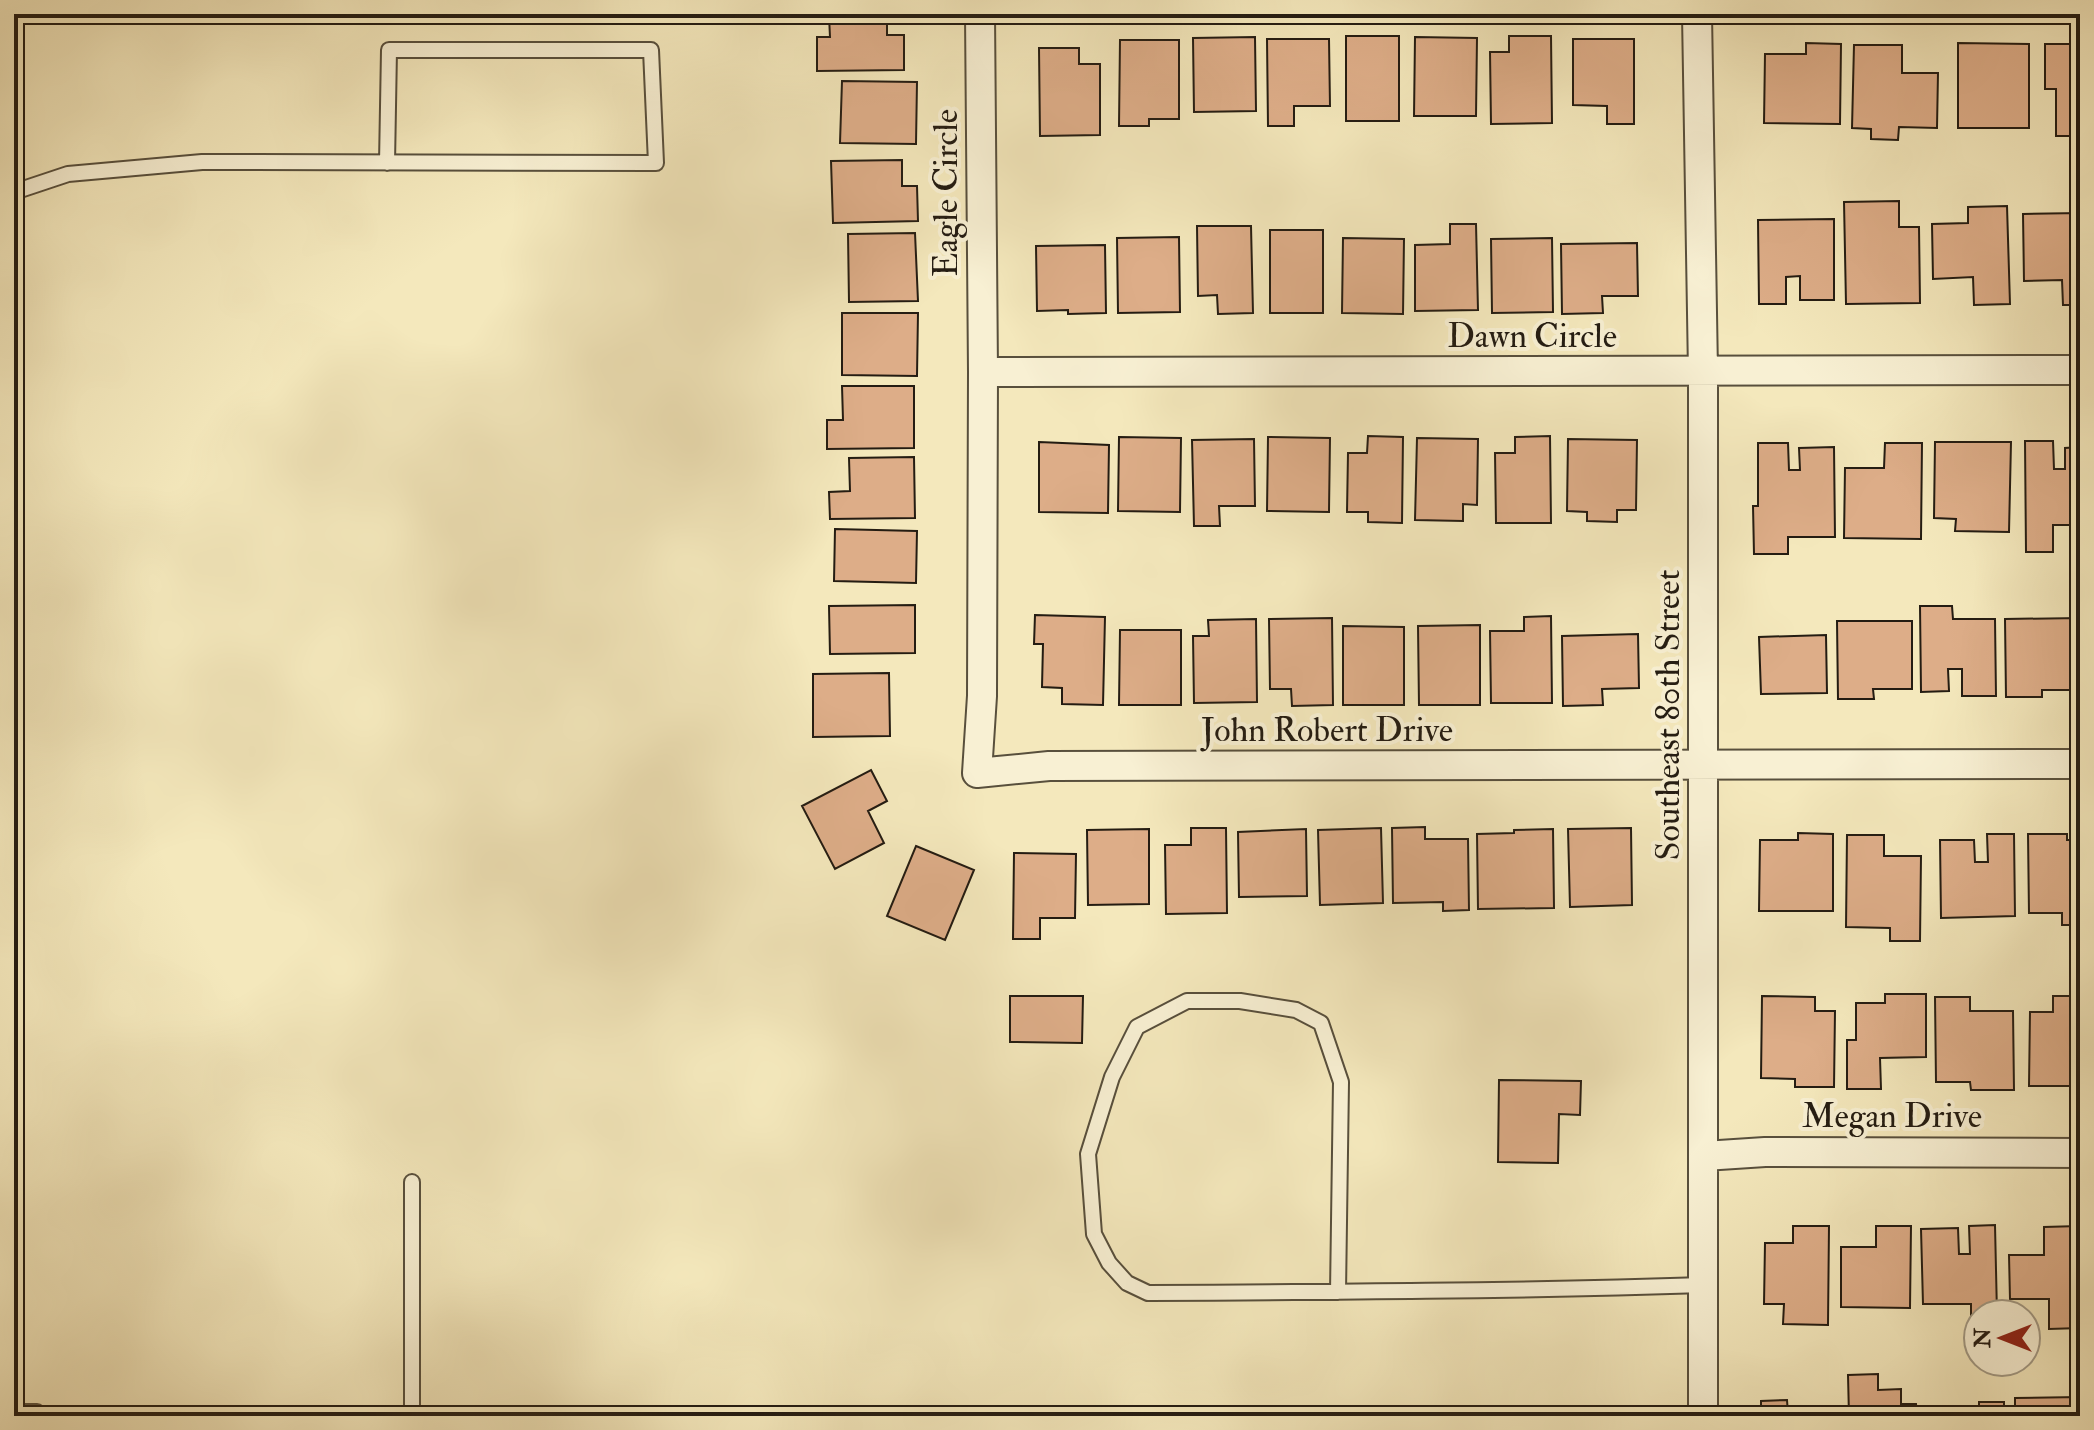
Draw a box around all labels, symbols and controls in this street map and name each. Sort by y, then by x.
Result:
street label: Eagle Circle [925,109,968,277]
street label: Dawn Circle [1447,315,1617,358]
street label: Southeast 80th Street [1647,570,1690,860]
street label: John Robert Drive [1200,709,1453,752]
street label: Megan Drive [1802,1095,1982,1138]
north arrow [1962,1298,2042,1378]
text: N [1969,1328,1997,1349]

